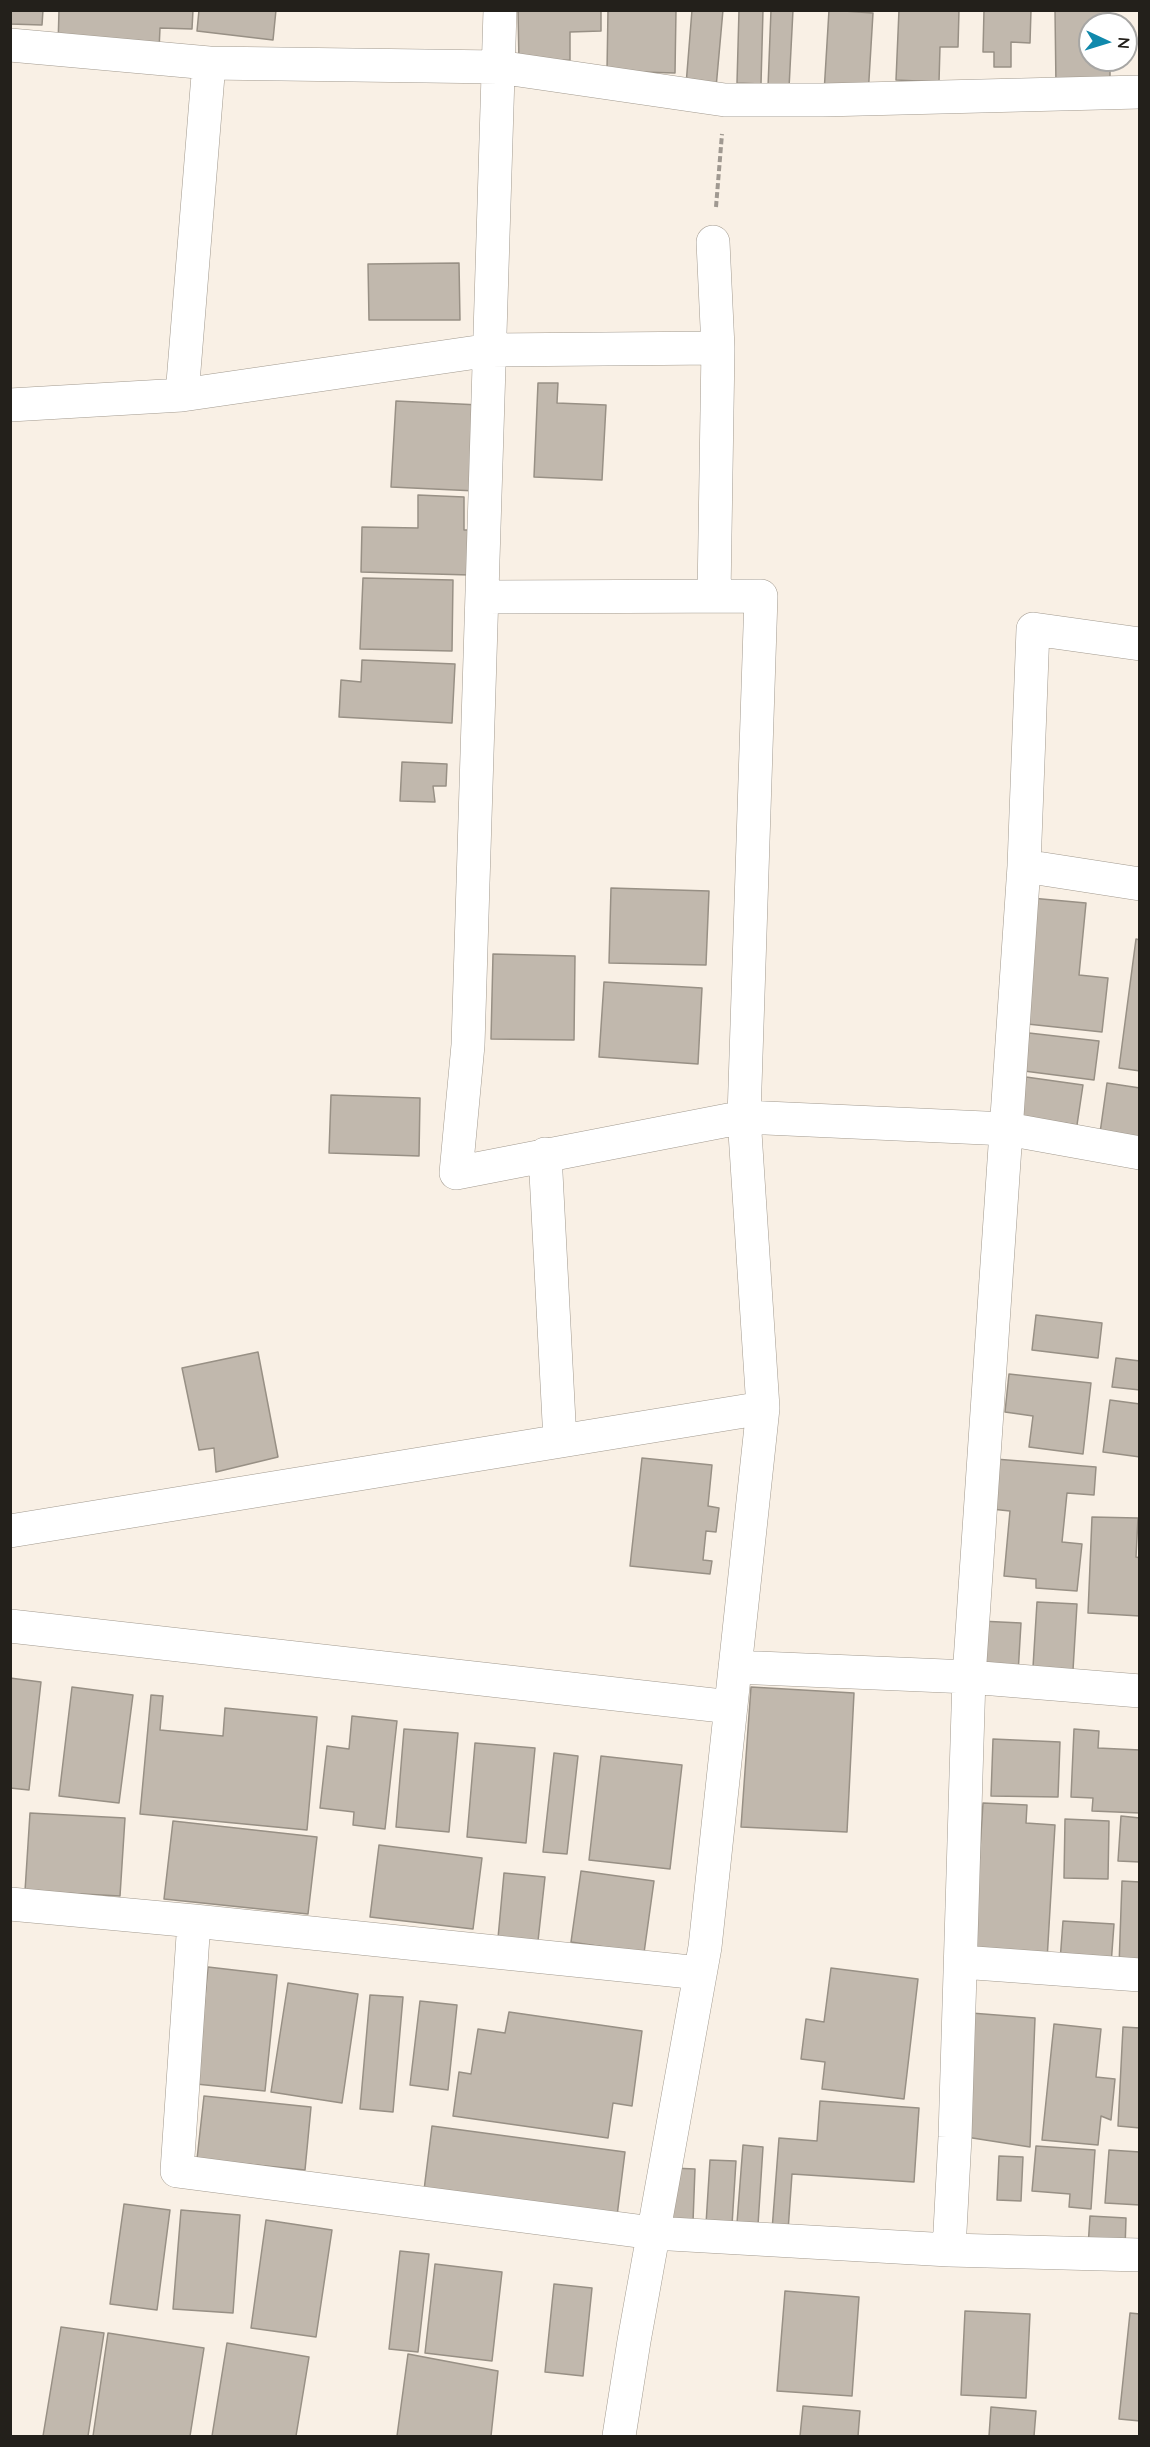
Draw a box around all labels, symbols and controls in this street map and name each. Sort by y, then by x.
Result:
north arrow [1078,12,1138,72]
text: N [1114,37,1134,50]

